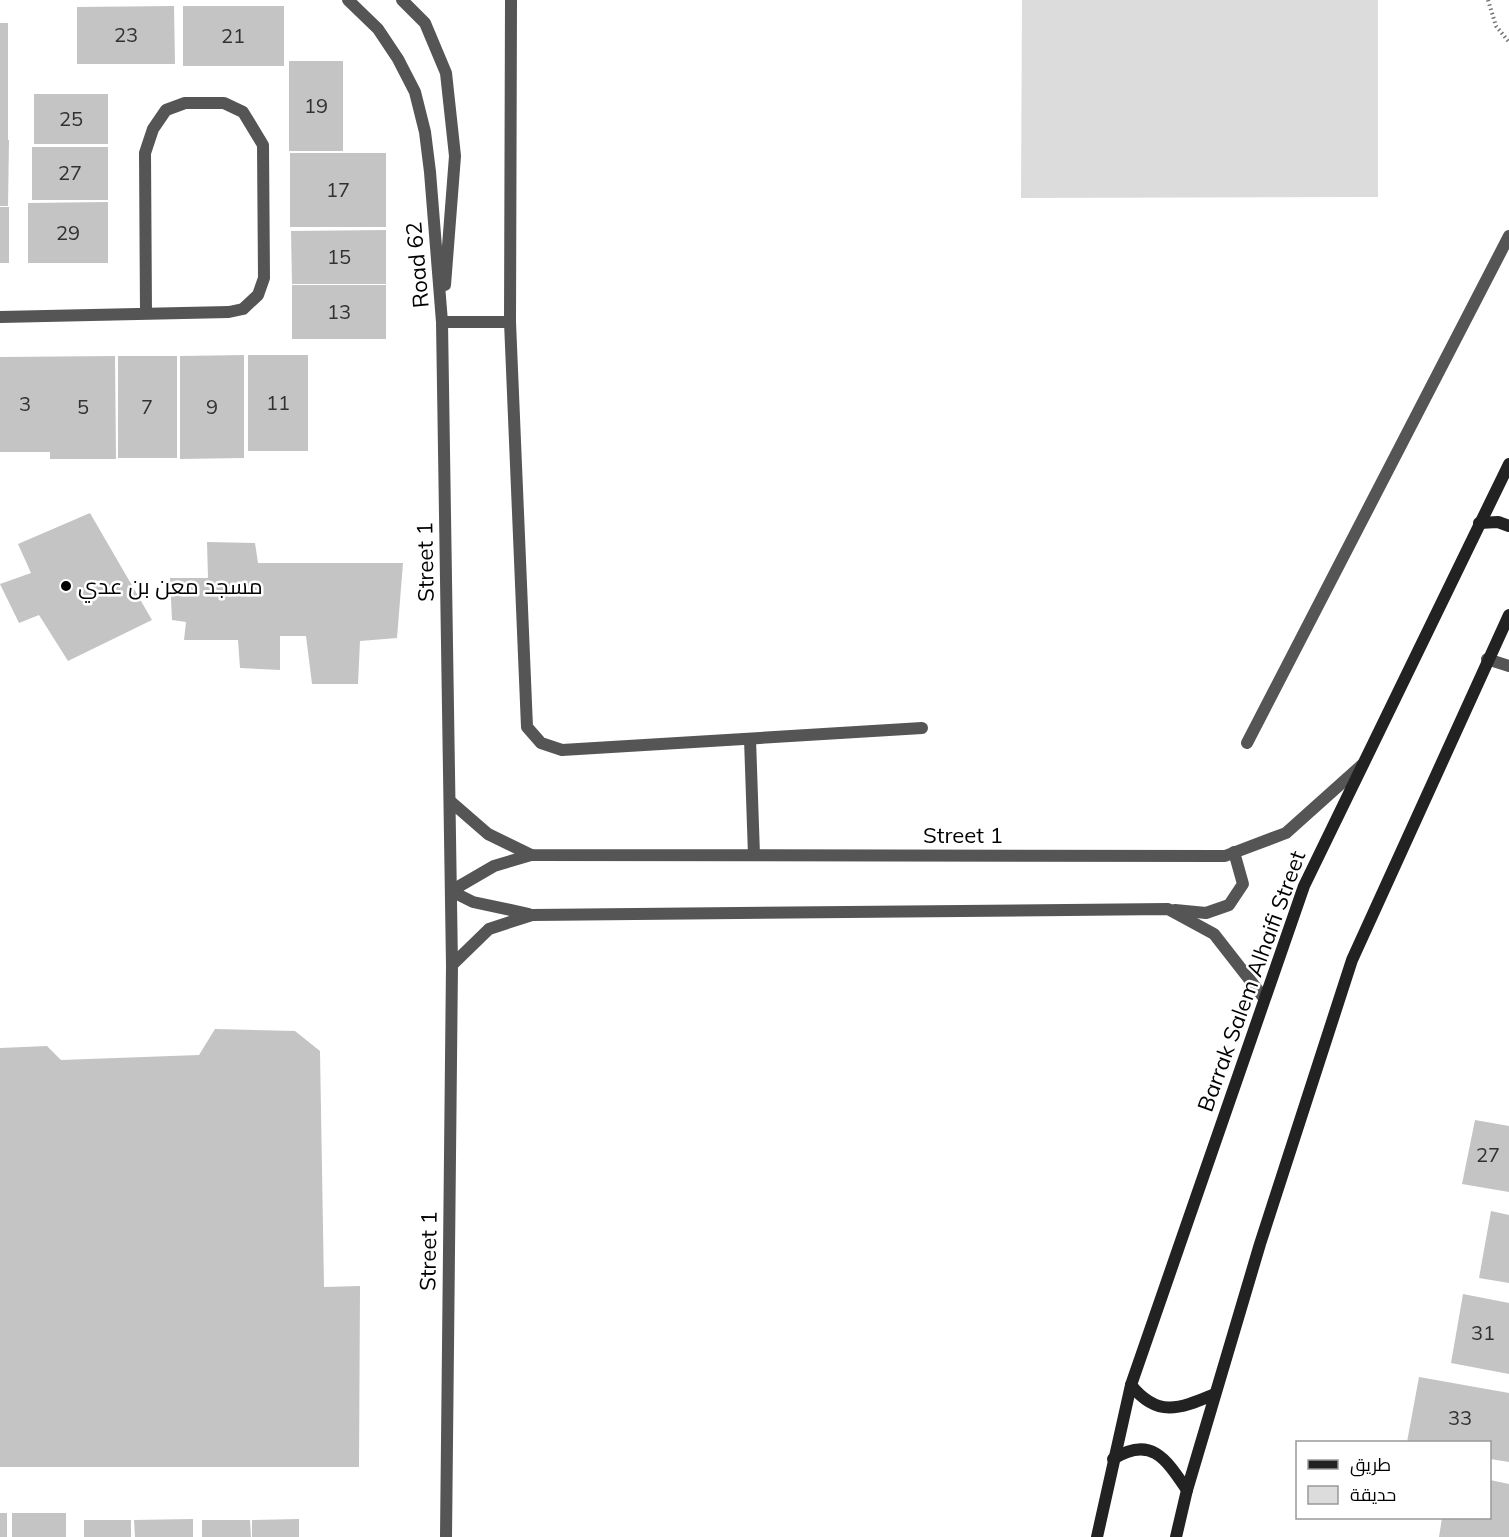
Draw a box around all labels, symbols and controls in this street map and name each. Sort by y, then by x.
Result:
house number: 23 [114,22,138,47]
house number: 21 [221,23,245,48]
house number: 19 [304,93,328,118]
house number: 25 [59,106,83,131]
house number: 27 [58,160,82,185]
house number: 17 [326,177,350,202]
house number: 29 [56,220,80,245]
street label: Road 62 [399,221,435,309]
house number: 15 [327,244,351,269]
house number: 13 [327,299,351,324]
house number: 11 [266,390,290,415]
house number: 3 [19,391,31,416]
house number: 5 [77,394,89,419]
house number: 7 [141,394,153,419]
house number: 9 [206,394,218,419]
street label: Street 1 [410,522,440,602]
place label: مسجد معن بن عدي [78,572,263,603]
marker: مسجد معن بن عدي [59,579,73,593]
street label: Street 1 [923,821,1003,849]
street label: Barrak Salem Alhaifi Street [1191,847,1311,1115]
house number: 27 [1476,1142,1500,1167]
street label: Street 1 [413,1211,443,1291]
house number: 31 [1471,1320,1495,1345]
house number: 33 [1448,1405,1472,1430]
legend [1296,1441,1491,1519]
text: طريق [1350,1453,1391,1477]
text: حديقة [1350,1483,1396,1506]

